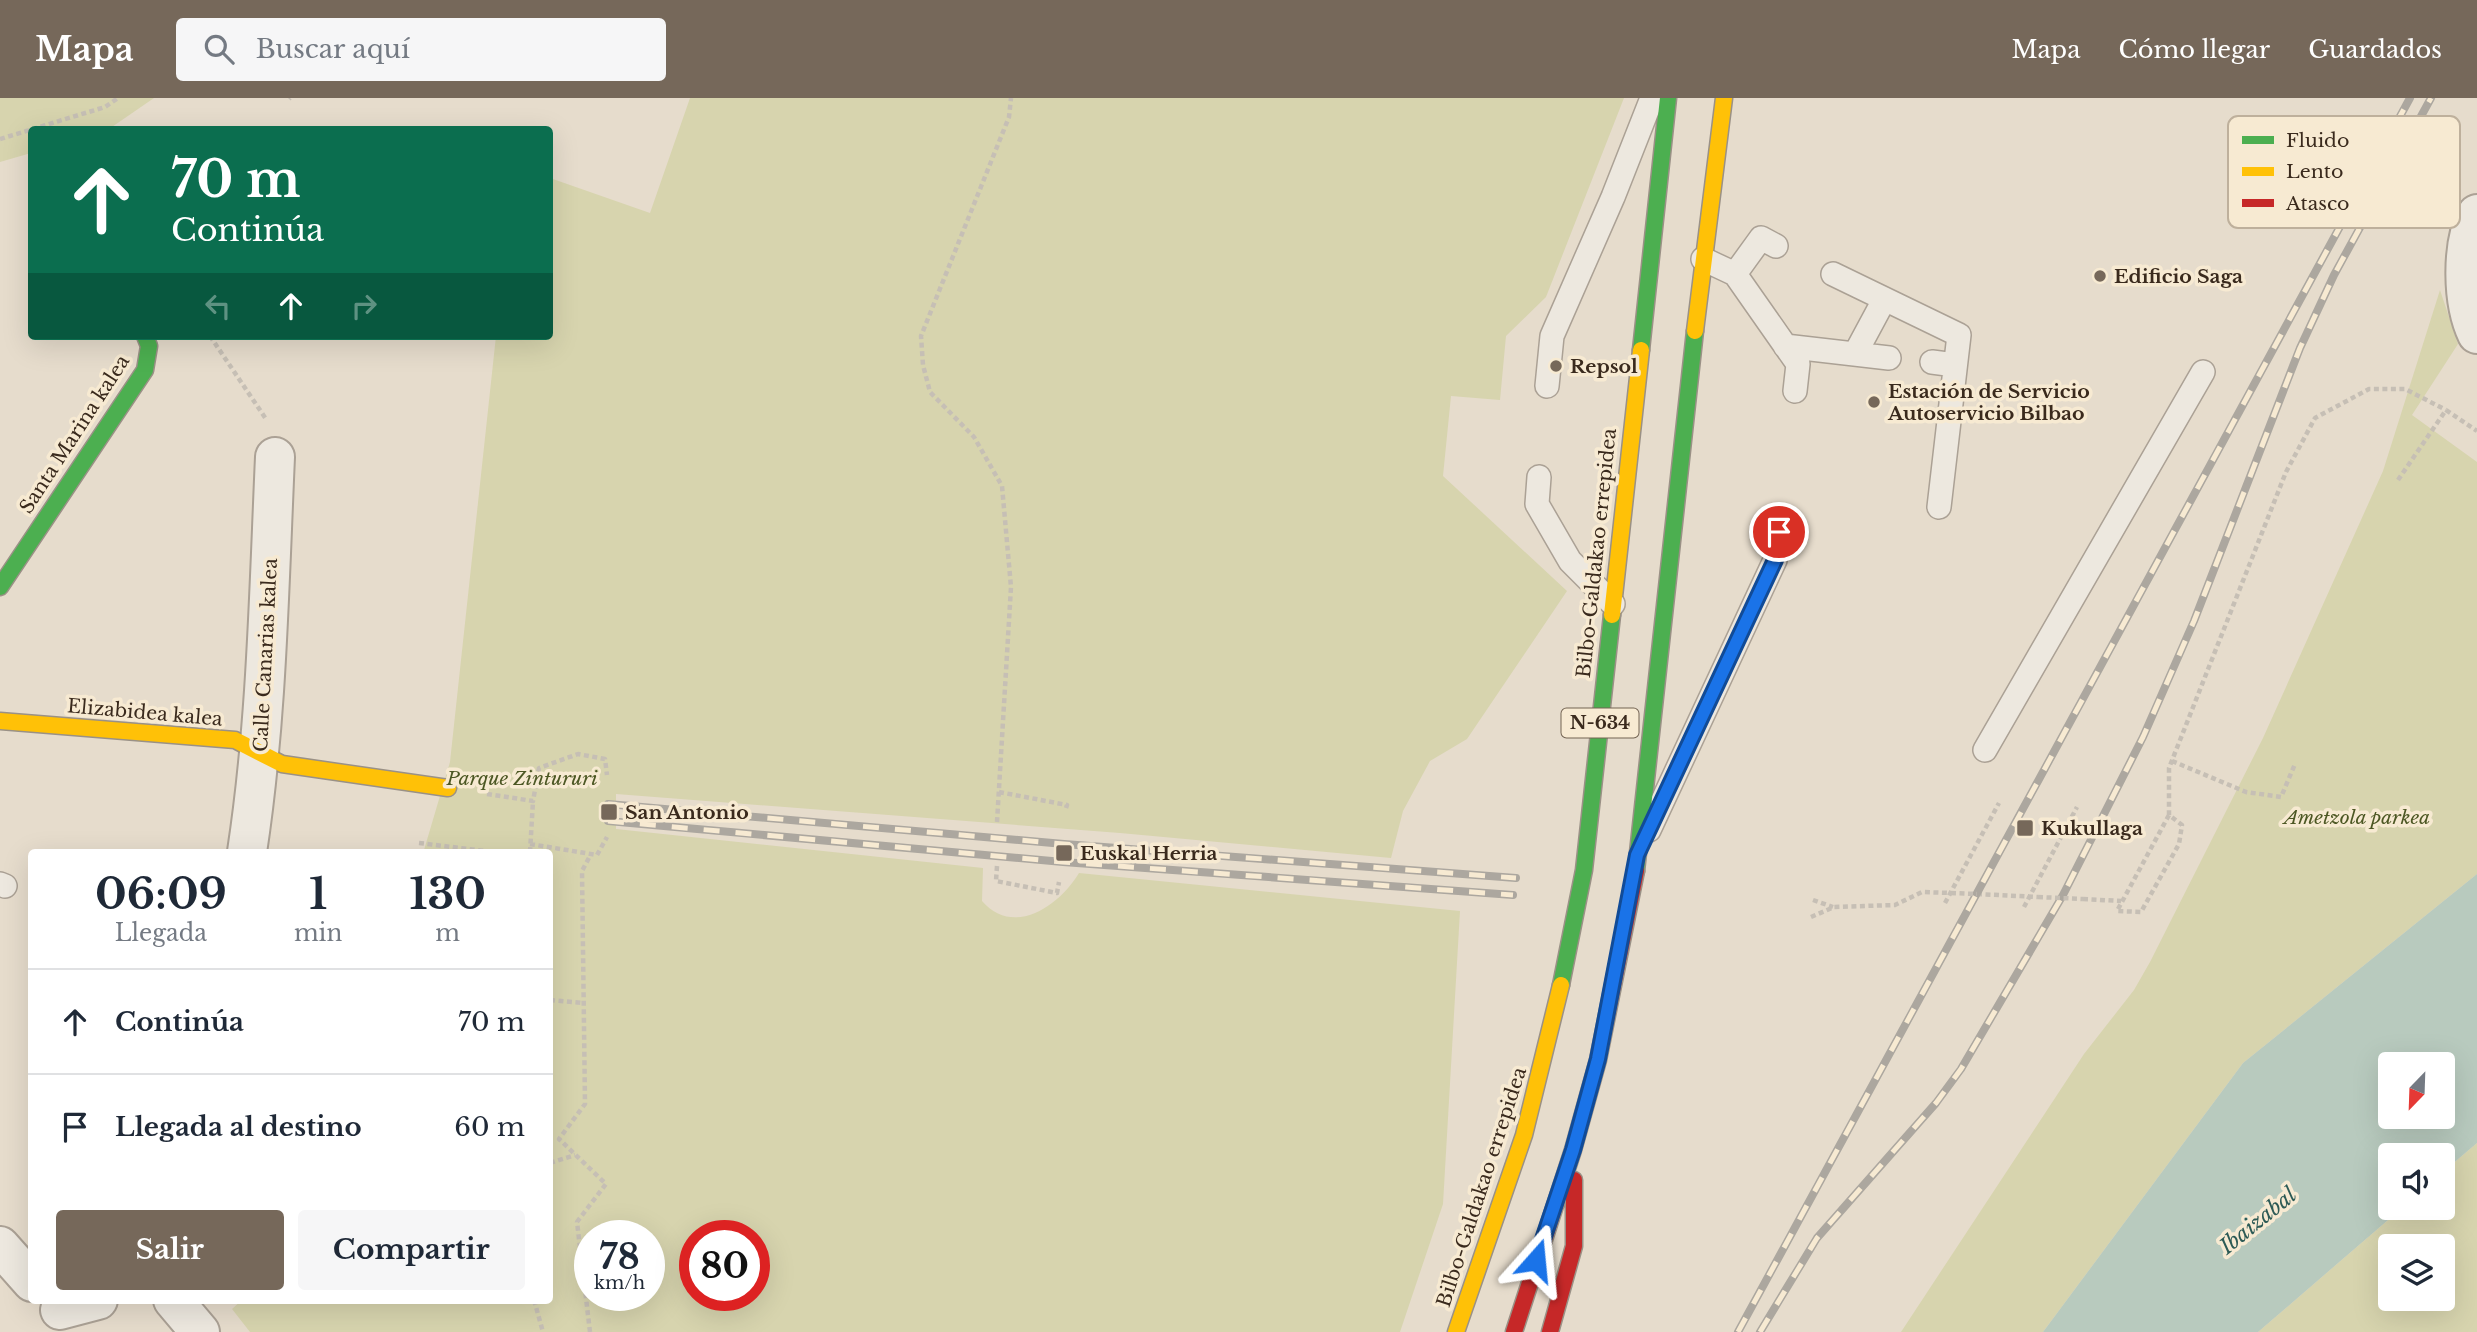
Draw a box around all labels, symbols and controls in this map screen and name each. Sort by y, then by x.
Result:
search box [176,18,666,81]
text: Mapa [35,29,134,70]
icon: search [200,30,238,68]
text: Buscar aquí [256,33,410,65]
text: Mapa [2011,35,2080,64]
text: Cómo llegar [2118,35,2270,64]
text: Guardados [2308,35,2442,64]
legend [2228,116,2460,228]
text: Fluido [2286,129,2349,152]
text: 70 m [171,149,301,210]
icon: ahead [56,154,147,245]
text: Lento [2286,160,2343,183]
text: Atasco [2285,192,2350,215]
text: Continúa [171,210,324,250]
place label: Edificio Saga [2114,265,2243,288]
marker: Edificio Saga [2092,268,2108,284]
icon: left [199,287,237,325]
icon: ahead [272,287,310,325]
icon: right [345,287,383,325]
street label: Santa Marina kalea [15,350,135,518]
place label: Repsol [1570,355,1638,378]
marker: Repsol [1548,358,1564,374]
place label: Estación de Servicio Autoservicio Bilbao [1887,380,2090,425]
marker: Estación de Servicio Autoservicio Bilbao [1866,394,1882,410]
street label: Bilbo-Galdakao errepidea [1572,427,1621,679]
pin [1749,502,1809,562]
icon: arrive [1760,513,1798,551]
street label: Calle Canarias kalea [249,557,282,752]
street label: Elizabidea kalea [66,694,224,731]
road number: N-634 [1562,708,1638,738]
park label: Parque Zintururi [445,767,598,790]
place label: San Antonio [625,801,749,824]
marker: San Antonio [599,802,619,822]
park label: Ametzola parkea [2281,806,2430,829]
place label: Kukullaga [2041,817,2143,840]
marker: Kukullaga [2015,818,2035,838]
place label: Euskal Herria [1080,842,1218,865]
marker: Euskal Herria [1054,843,1074,863]
text: 06:09 [95,868,227,920]
text: 1 [309,868,327,920]
text: 130 [409,868,486,920]
text: Llegada [115,919,207,947]
text: min [294,919,342,947]
text: m [435,919,460,947]
icon: ahead [56,1003,94,1041]
text: Continúa [115,1006,244,1038]
text: 70 m [458,1006,525,1038]
north arrow [2378,1052,2455,1129]
map controls [2378,1052,2455,1311]
street label: Bilbo-Galdakao errepidea [1432,1064,1531,1310]
icon: arrive [56,1108,94,1146]
text: Llegada al destino [115,1111,362,1143]
text: 60 m [454,1111,525,1143]
button: sound [2378,1143,2455,1220]
water label: Ibaizabal [2214,1182,2302,1260]
button: Salir [56,1210,284,1290]
button: Compartir [298,1210,525,1290]
speed limit sign: 80 [679,1220,770,1311]
position arrow [1499,1223,1573,1297]
button: layers [2378,1234,2455,1311]
text: 78 [599,1235,640,1278]
text: km/h [594,1272,645,1294]

